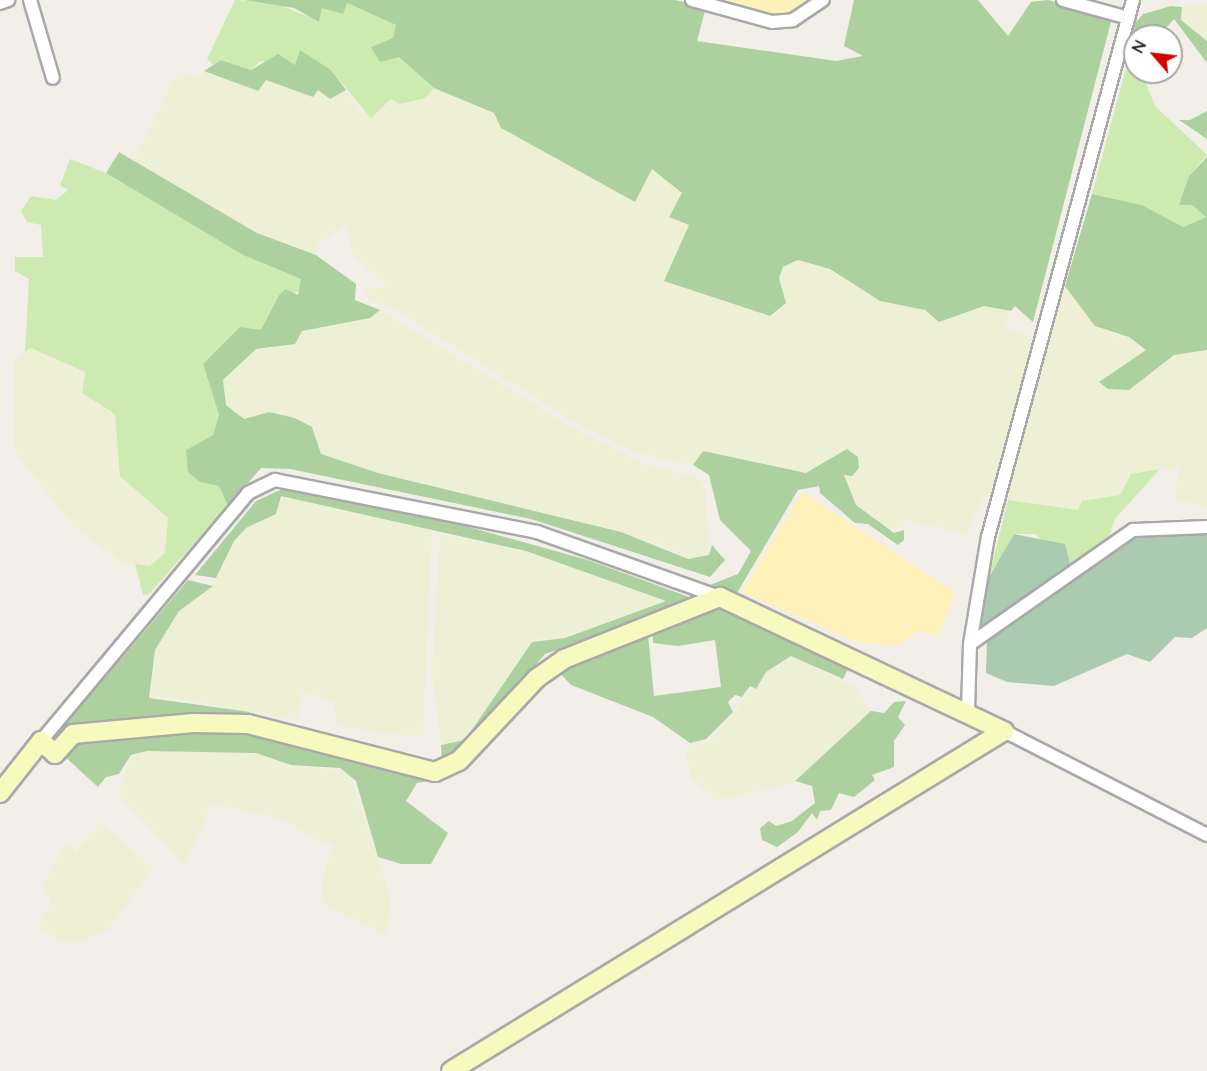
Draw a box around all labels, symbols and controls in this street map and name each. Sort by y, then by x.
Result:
north arrow [1123,24,1183,84]
text: N [1127,37,1150,56]

